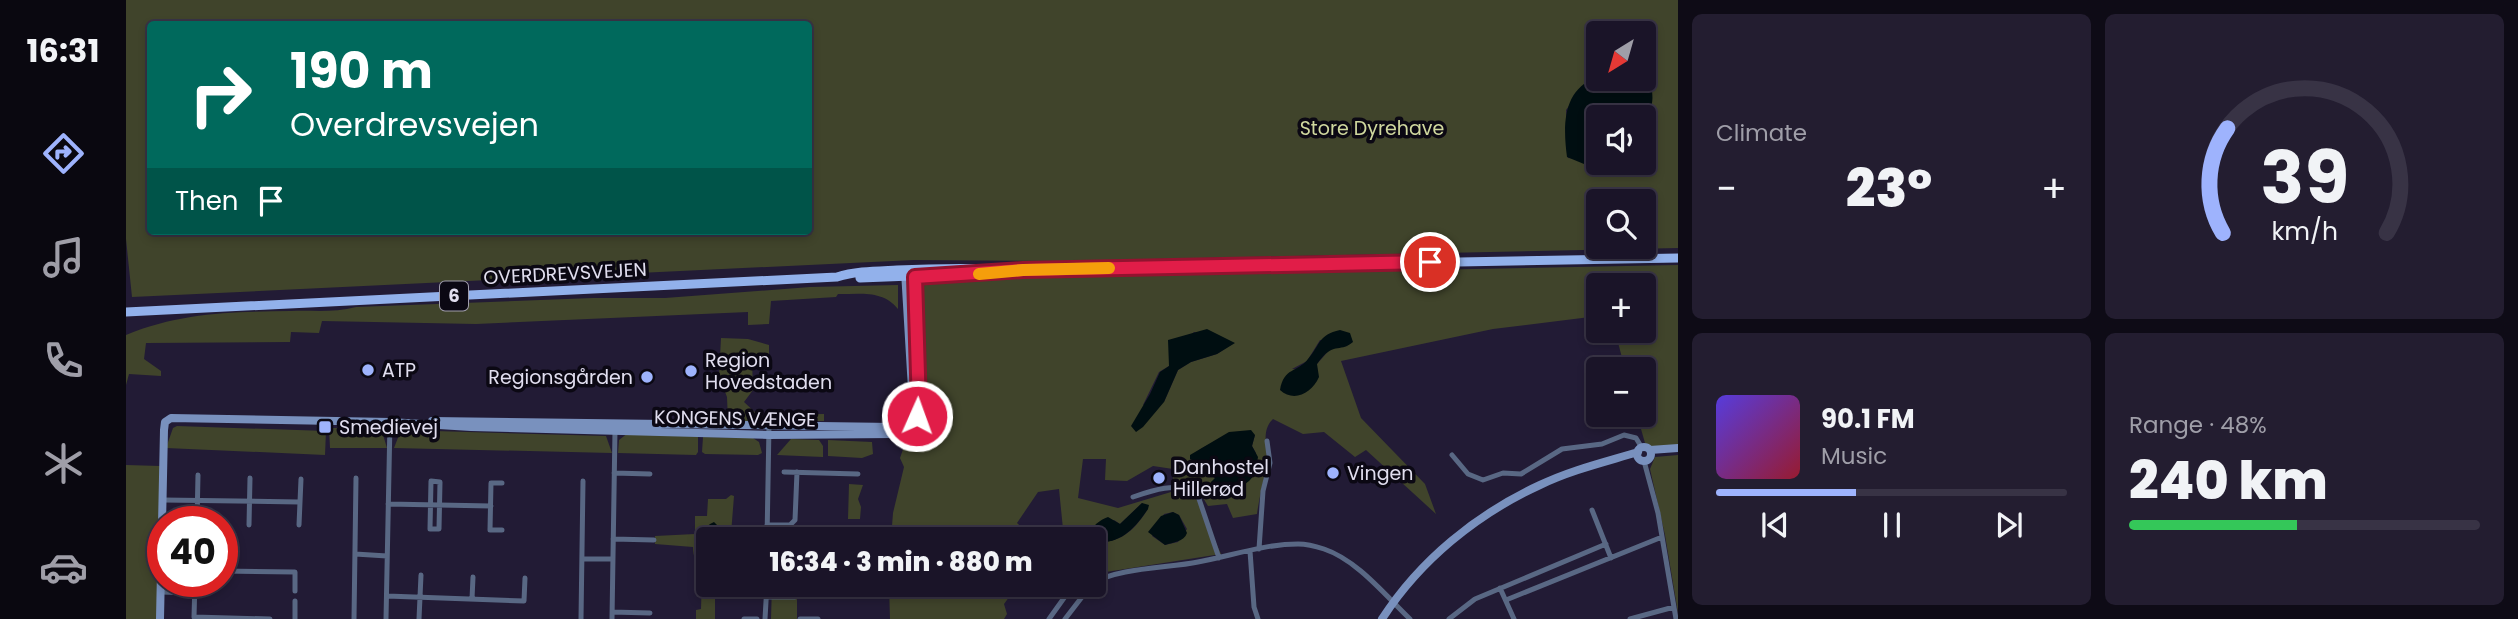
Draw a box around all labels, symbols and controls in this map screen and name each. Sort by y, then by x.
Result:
north arrow [1586,21,1656,91]
map controls [1586,21,1656,427]
text: 16:31 [27,28,99,73]
text: 190 m [290,37,433,105]
icon: right [175,49,266,140]
text: Overdrevsvejen [290,102,539,147]
button: sound [1586,105,1656,175]
park label: Store Dyrehave [1300,115,1444,142]
text: Climate [1716,117,1807,149]
text: 39 [2260,127,2349,228]
icon: directions [39,129,88,178]
text: 23° [1846,152,1932,225]
text: − [1716,162,1737,215]
text: + [2041,162,2067,215]
icon: arrive [252,182,290,220]
text: Then [175,183,238,219]
button: search [1586,189,1656,259]
text: km/h [2271,213,2338,248]
pin [1400,232,1460,292]
icon: music [39,233,88,282]
icon: arrive [1411,243,1449,281]
street label: OVERDREVSVEJEN [483,256,647,291]
button: + [1586,273,1656,343]
road number: 6 [440,282,468,310]
icon: phone [39,336,88,385]
place label: Region Hovedstaden [705,347,832,396]
place label: ATP [382,357,416,384]
button: − [1586,357,1656,427]
marker: ATP [360,362,376,378]
marker: Region Hovedstaden [683,363,699,379]
place label: Regionsgården [488,364,633,391]
marker: Regionsgården [639,369,655,385]
position arrow [880,379,954,453]
text: 90.1 FM [1821,401,1915,437]
street label: KONGENS VÆNGE [654,404,816,433]
text: Range · 48% [2129,409,2267,441]
place label: Smedievej [339,414,438,441]
marker: Smedievej [317,419,333,435]
icon: climate [39,439,88,488]
text: Music [1821,440,1887,472]
text: 240 km [2129,444,2328,517]
place label: Danhostel Hillerød [1173,454,1269,503]
place label: Vingen [1347,460,1413,487]
marker: Vingen [1325,465,1341,481]
marker: Danhostel Hillerød [1151,470,1167,486]
speed limit sign: 40 [147,506,238,597]
icon: previous [1756,506,1794,544]
icon: pause [1873,506,1911,544]
icon: next [1990,506,2028,544]
icon: car [39,543,88,592]
text: 16:34 · 3 min · 880 m [769,544,1033,580]

